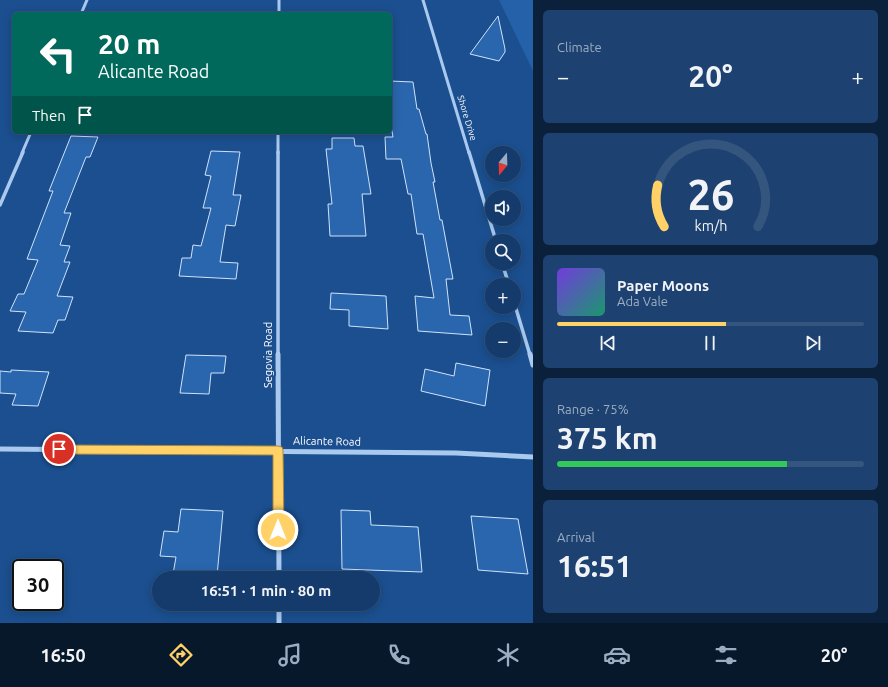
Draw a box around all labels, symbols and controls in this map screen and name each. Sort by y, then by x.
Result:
icon: left [32,28,84,80]
text: 20 m [98,28,160,59]
text: Climate [557,40,602,54]
text: 20° [688,59,733,93]
text: Alicante Road [98,61,209,81]
text: − [557,64,569,89]
text: + [852,64,864,89]
street label: Shore Drive [455,94,479,142]
icon: arrive [74,104,96,126]
text: Then [32,107,66,124]
north arrow [485,146,521,182]
map controls [485,146,521,358]
text: 26 [687,171,734,218]
button: sound [485,190,521,226]
text: km/h [694,217,727,233]
button: search [485,234,521,270]
text: Paper Moons [617,277,709,294]
button: + [485,278,521,314]
text: Ada Vale [617,294,668,308]
street label: Segovia Road [262,322,274,388]
button: − [485,322,521,358]
icon: previous [597,332,619,354]
icon: pause [699,332,721,354]
icon: next [802,332,824,354]
text: Range · 75% [557,402,629,416]
text: 375 km [557,421,658,455]
pin [42,432,76,466]
street label: Alicante Road [293,434,361,448]
icon: arrive [48,438,70,460]
position arrow [257,509,299,551]
text: Arrival [557,530,595,544]
text: 16:51 [557,549,632,583]
speed limit sign: 30 [12,559,64,611]
text: 16:51 · 1 min · 80 m [201,582,331,599]
icon: directions [167,641,195,669]
icon: music [276,641,304,669]
icon: phone [385,641,413,669]
icon: climate [494,641,522,669]
icon: car [603,641,631,669]
icon: filters [712,641,740,669]
text: 16:50 [41,645,86,665]
text: 20° [821,645,847,665]

